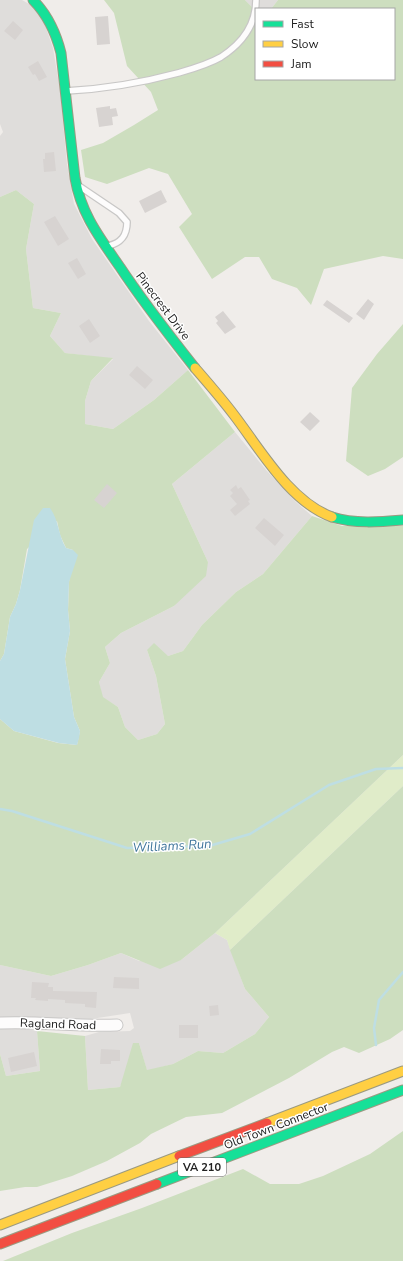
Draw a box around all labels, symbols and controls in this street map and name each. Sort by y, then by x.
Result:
legend [255,8,395,80]
text: Fast [291,16,314,32]
text: Slow [291,36,319,52]
text: Jam [290,56,312,72]
street label: Pinecrest Drive [132,269,194,343]
water label: Williams Run [132,835,212,857]
street label: Ragland Road [20,1015,96,1033]
street label: Old Town Connector [221,1098,331,1153]
road number: VA 210 [178,1158,226,1176]

